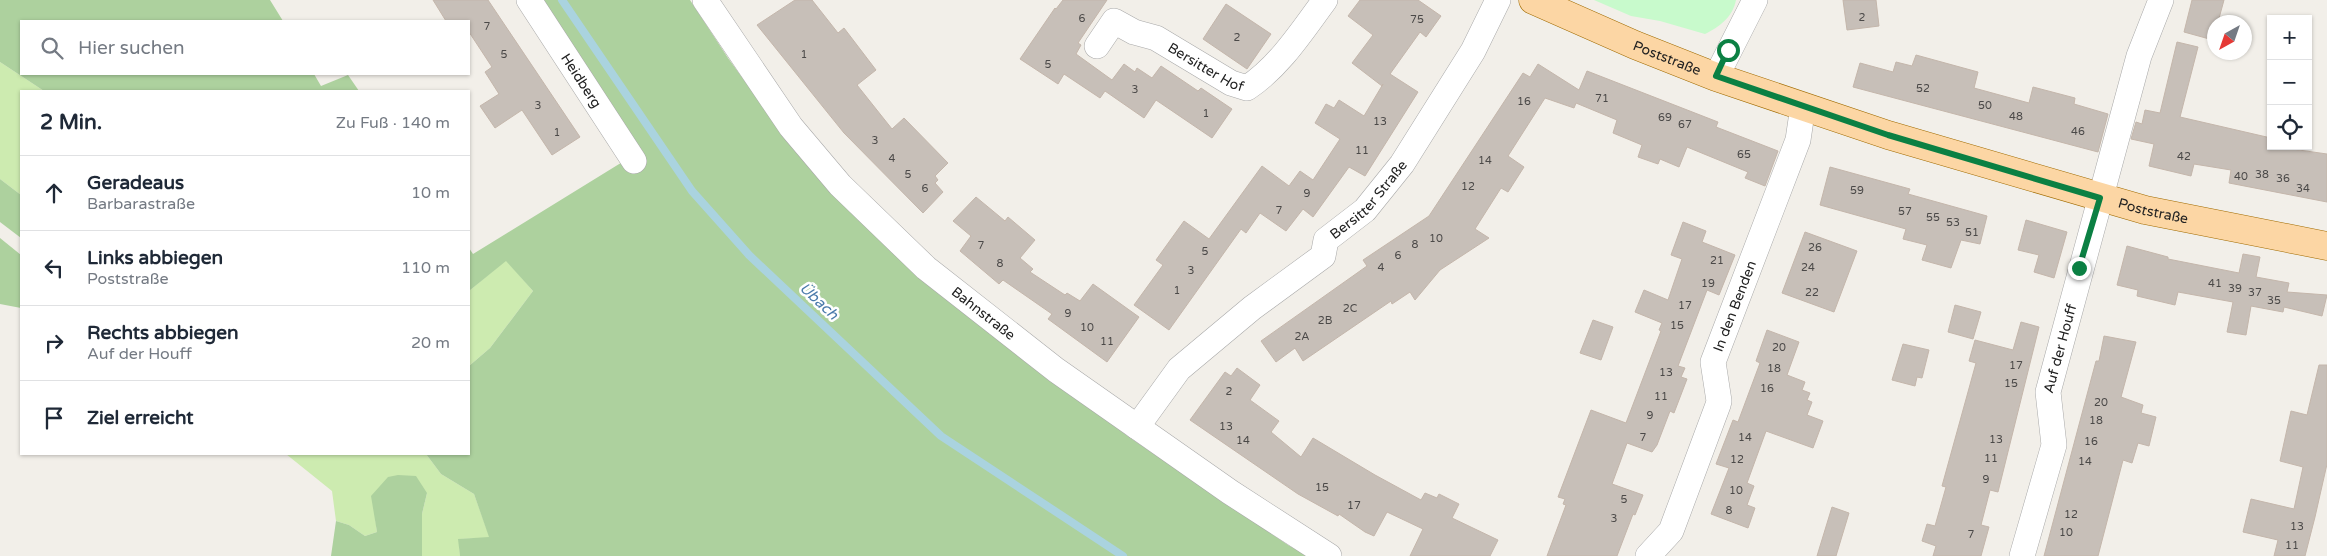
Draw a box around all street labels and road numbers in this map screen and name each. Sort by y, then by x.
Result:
street label: Poststraße [1631,37,1703,79]
street label: Bersitter Hof [1165,39,1247,96]
street label: Heidberg [557,50,605,111]
street label: Bersitter Straße [1327,157,1411,243]
street label: Poststraße [2116,195,2190,227]
street label: In den Benden [1710,258,1760,354]
street label: Bahnstraße [948,283,1019,344]
street label: Auf der Houff [2040,302,2081,395]

